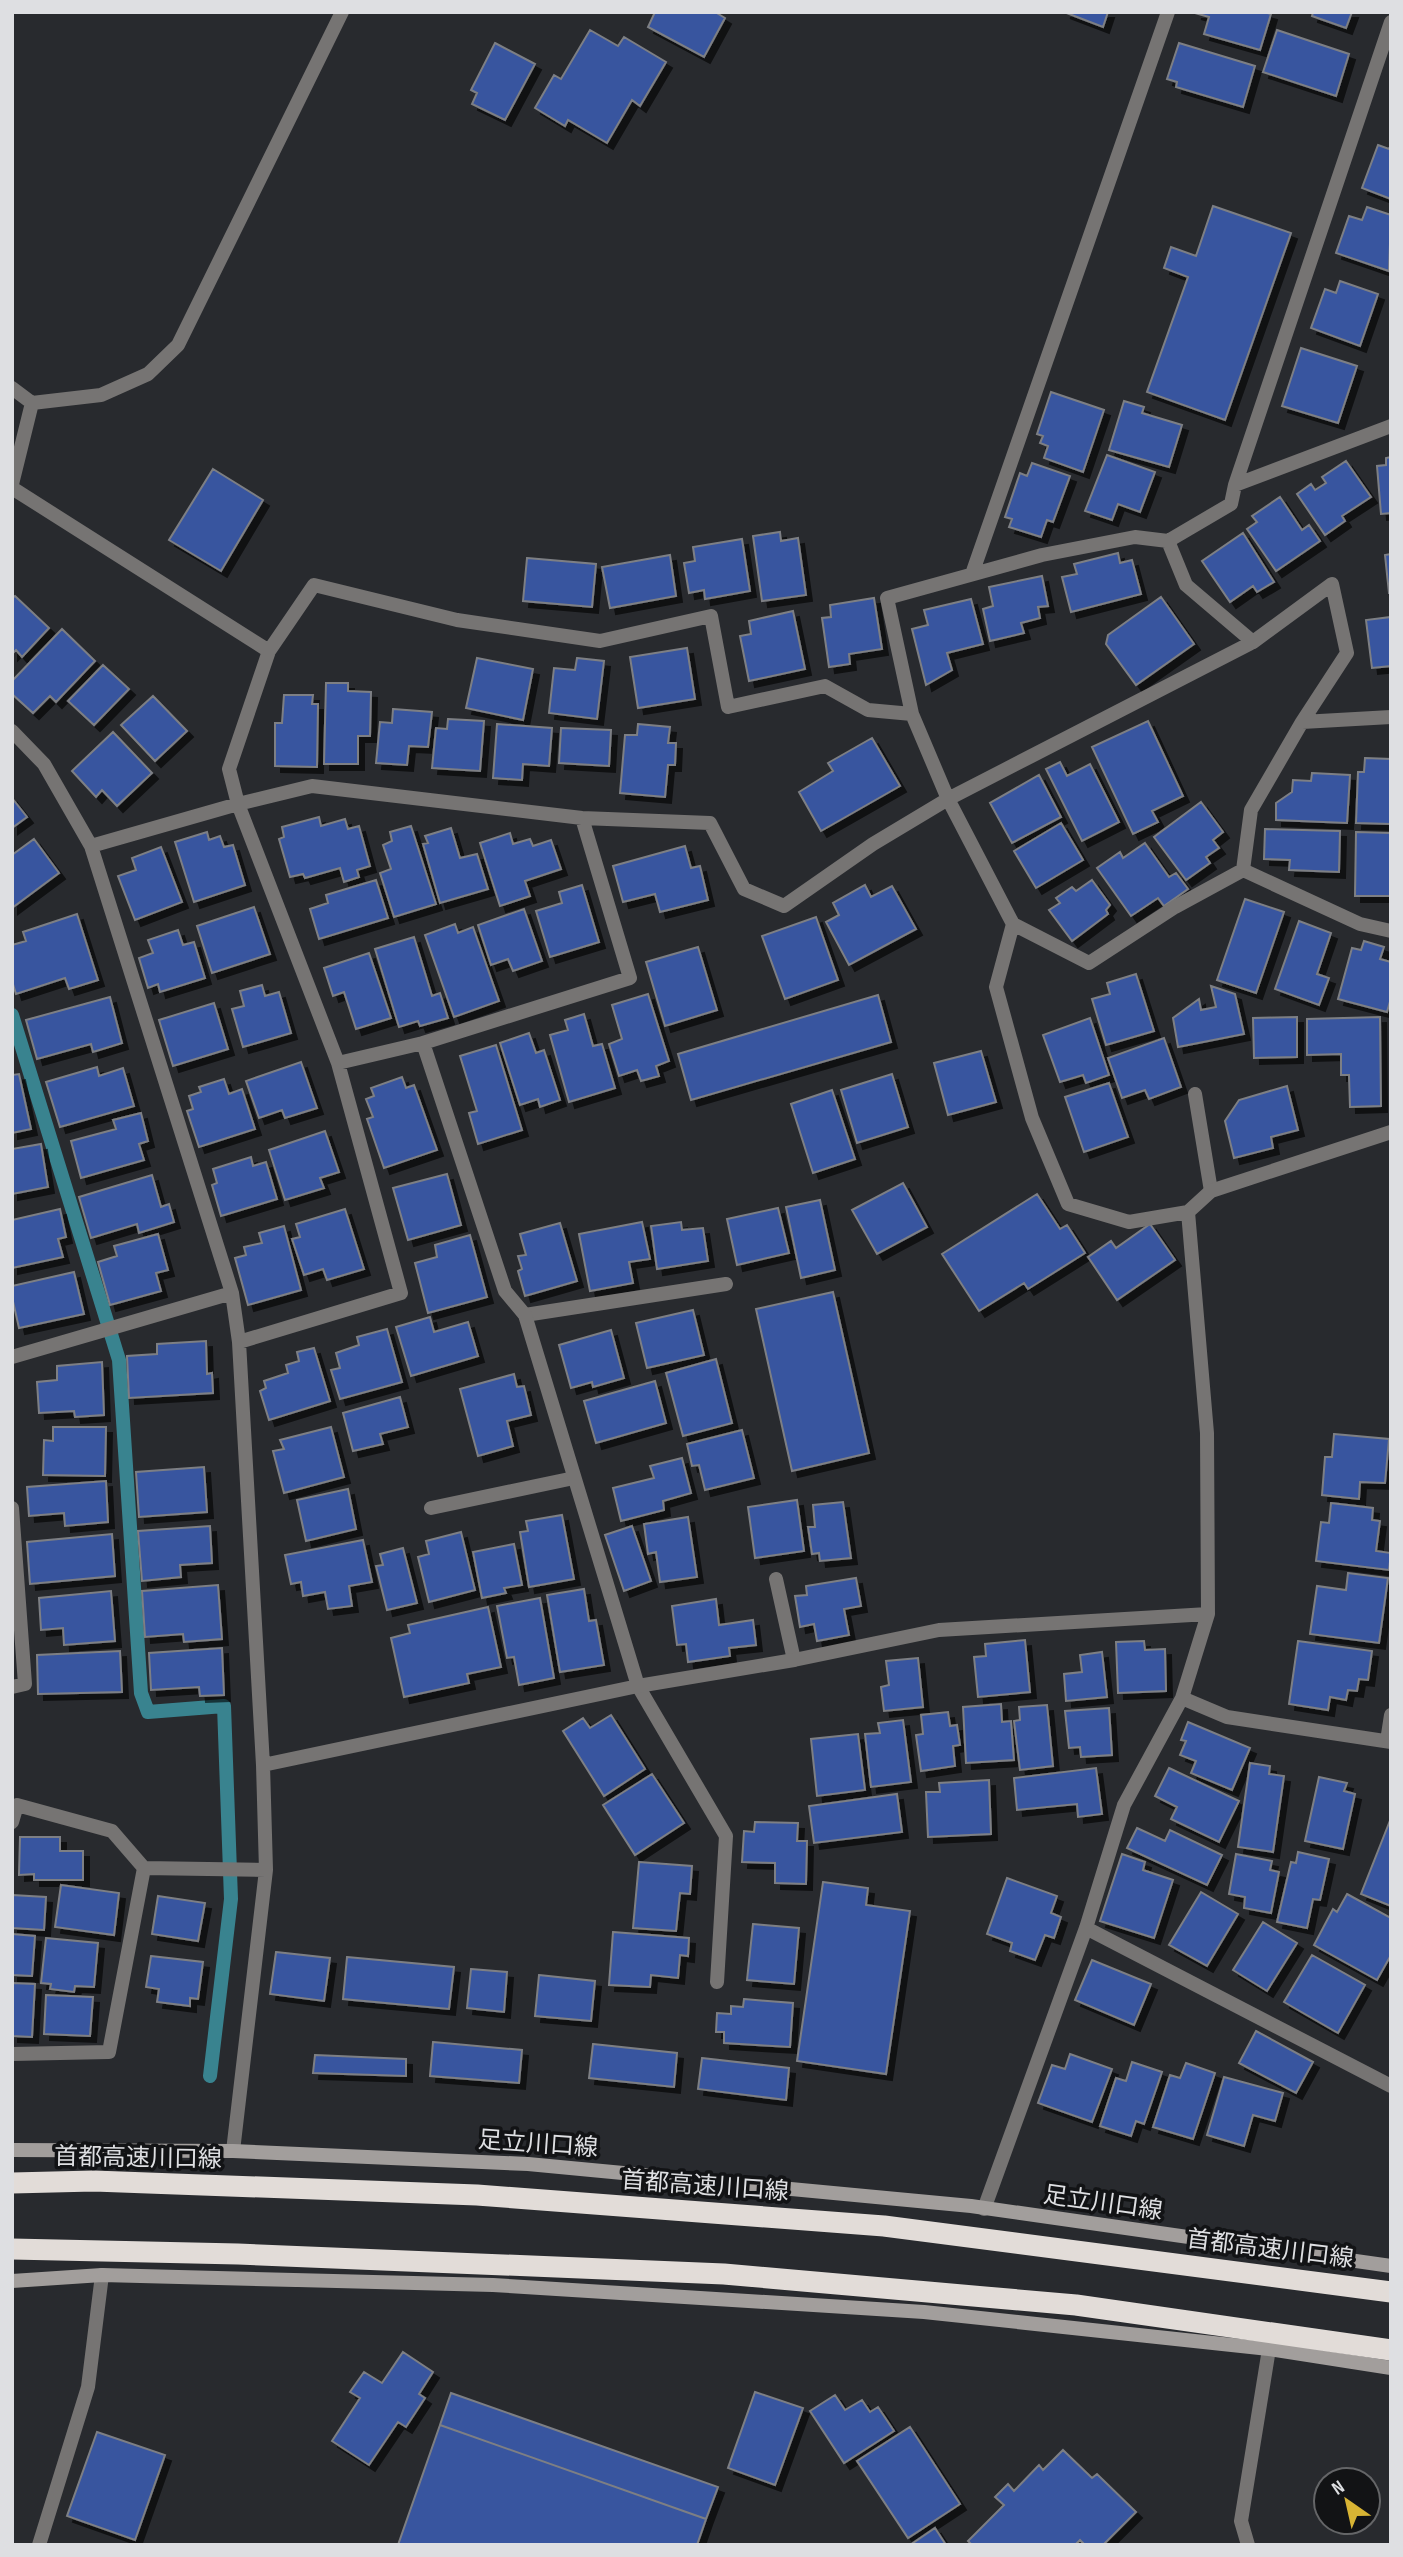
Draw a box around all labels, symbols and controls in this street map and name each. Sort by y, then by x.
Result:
street label: 足立川口線 [477,2125,599,2163]
street label: 首都高速川口線 [54,2142,222,2174]
street label: 首都高速川口線 [620,2166,790,2206]
street label: 足立川口線 [1042,2180,1164,2226]
street label: 首都高速川口線 [1185,2224,1355,2274]
north arrow [1312,2466,1382,2536]
text: N [1328,2476,1349,2501]

